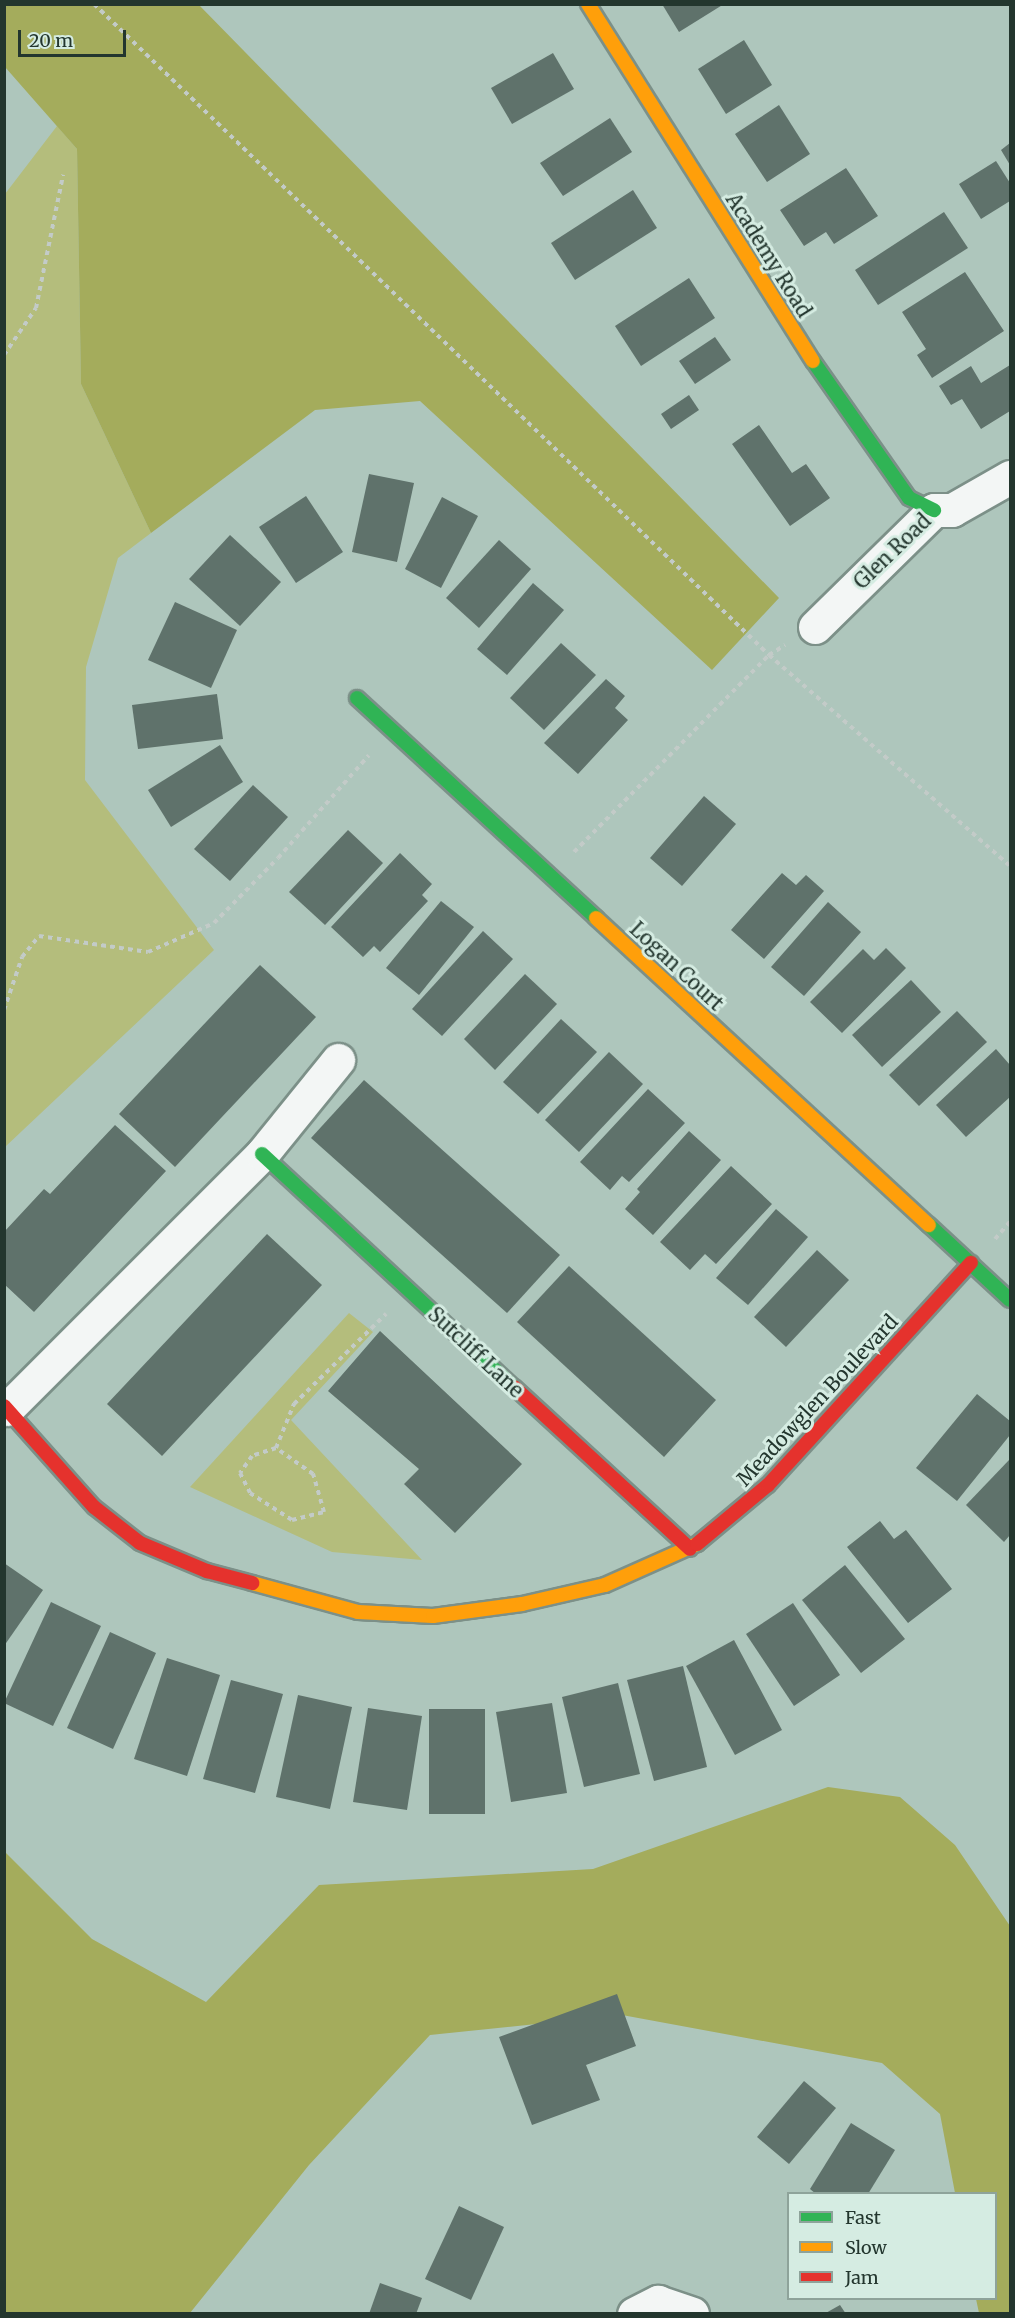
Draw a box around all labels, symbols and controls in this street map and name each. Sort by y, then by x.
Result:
scale bar [21,18,129,56]
text: 20 m [29,29,73,52]
street label: Academy Road [721,189,817,321]
street label: Glen Road [849,508,935,594]
street label: Logan Court [625,917,729,1015]
street label: Sutcliff Lane [423,1302,529,1402]
street label: Meadowglen Boulevard [731,1309,903,1491]
legend [787,2192,997,2300]
text: Fast [845,2206,881,2229]
text: Slow [845,2236,887,2259]
text: Jam [845,2266,879,2289]

